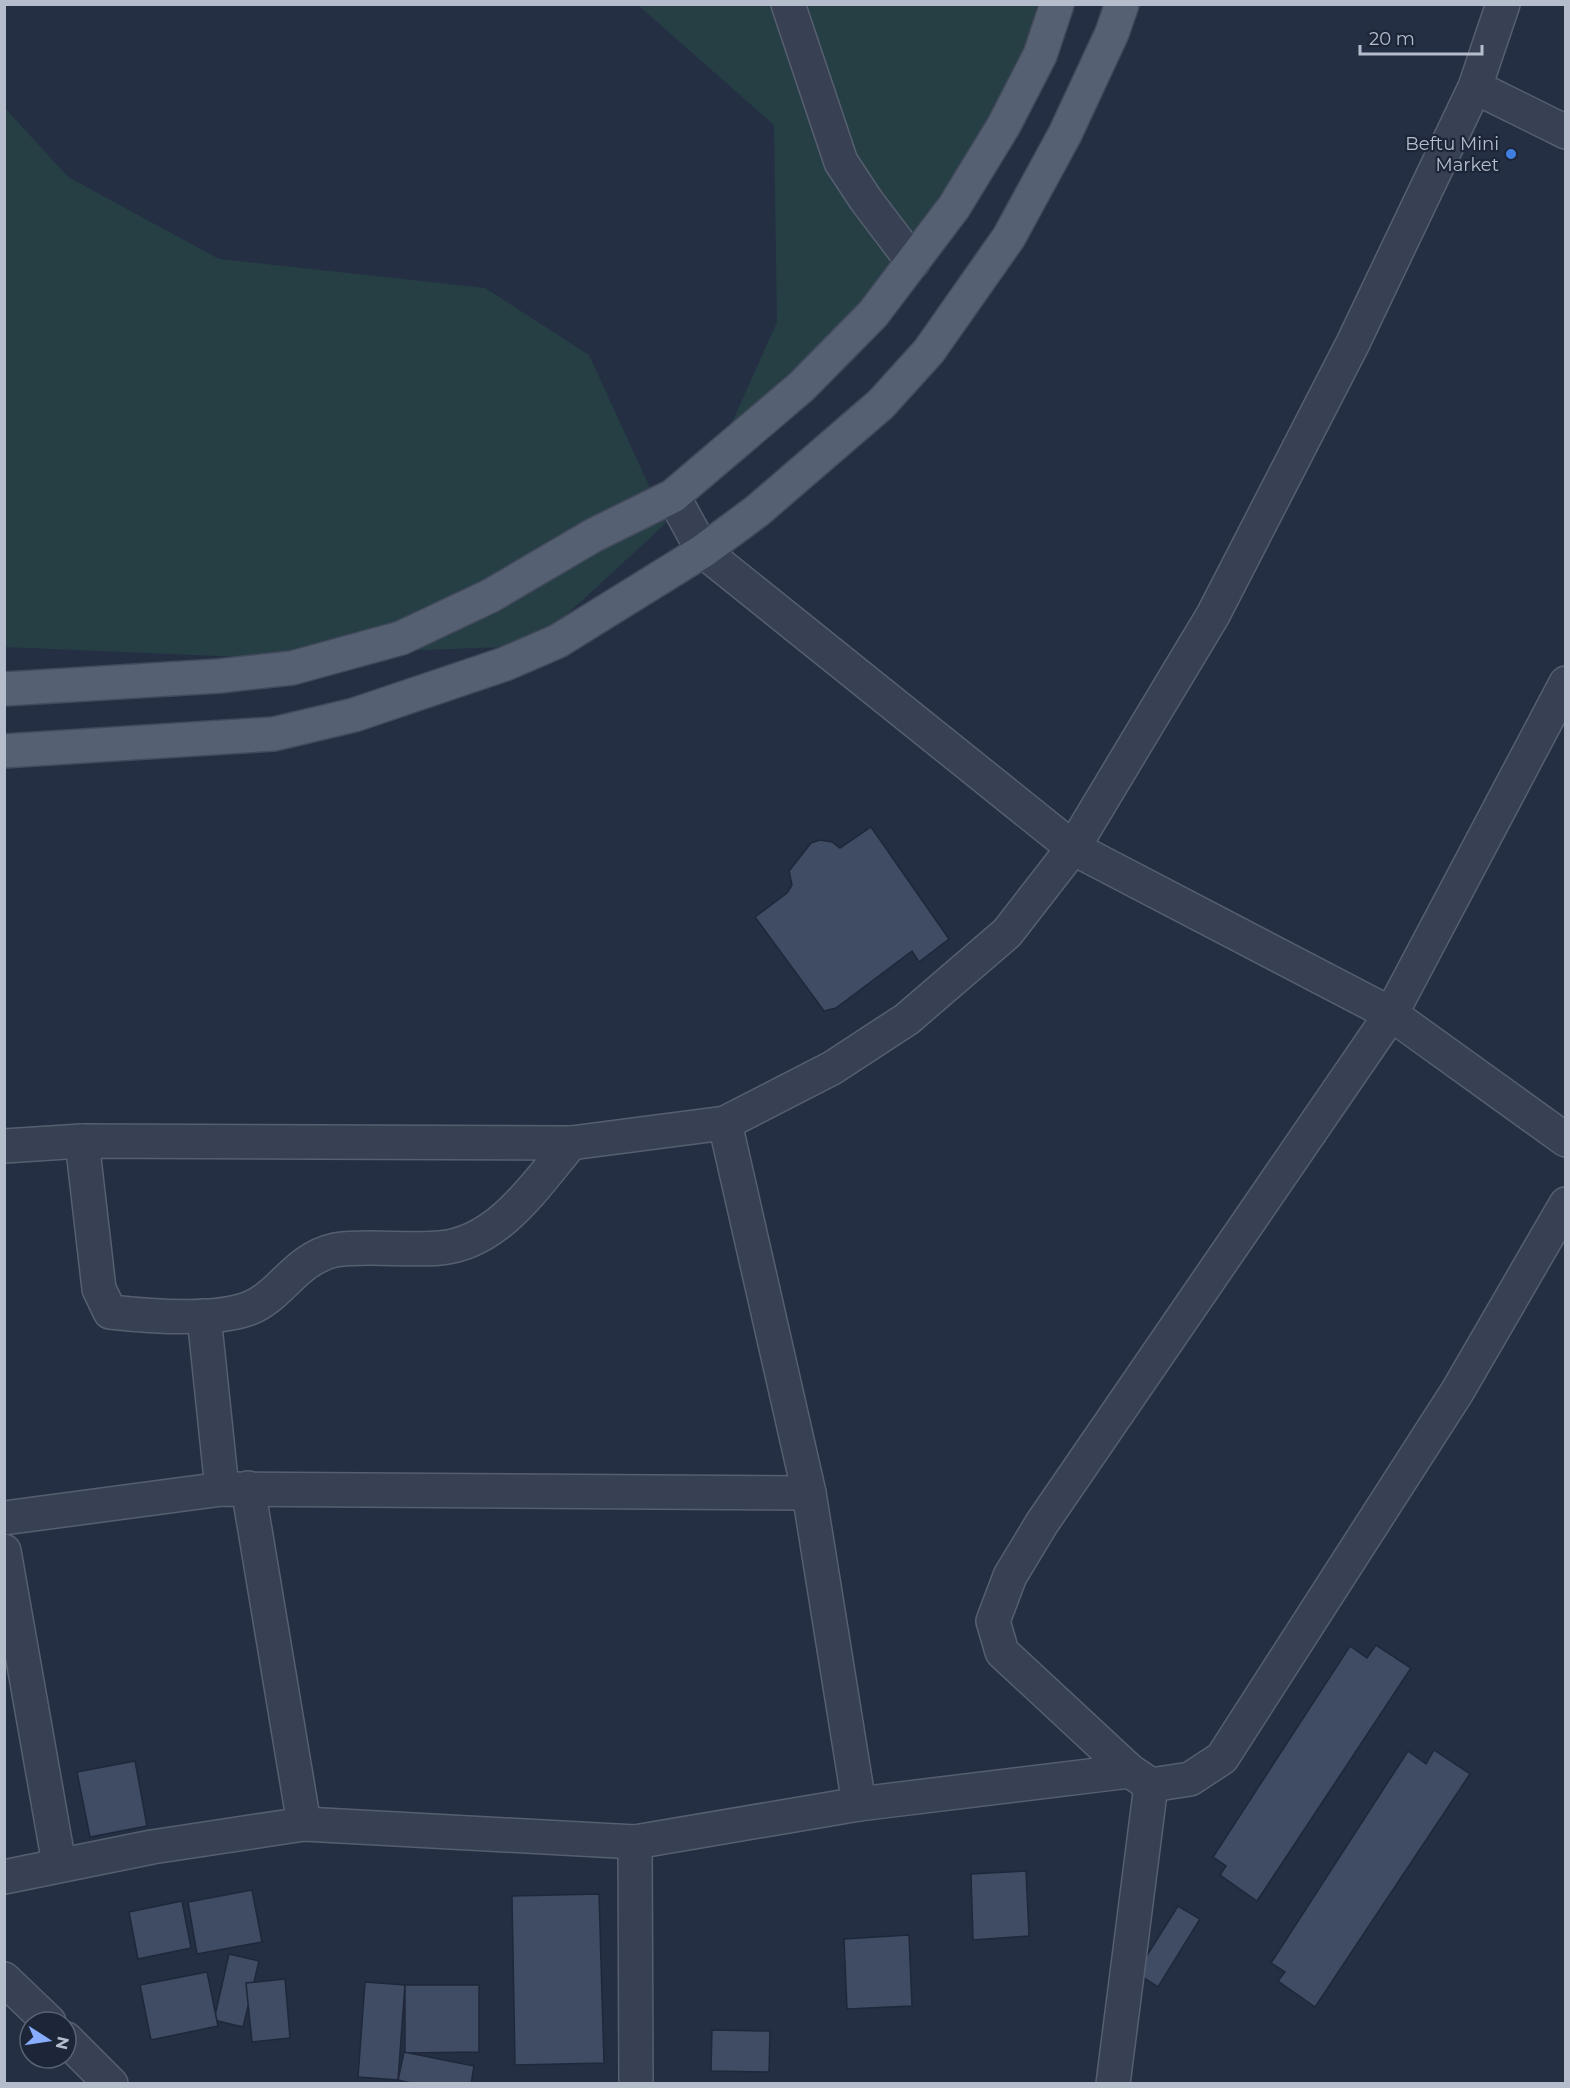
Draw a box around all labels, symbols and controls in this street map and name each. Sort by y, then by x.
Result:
scale bar [1360,18,1482,56]
text: 20 m [1369,28,1415,50]
place label: Beftu Mini Market [1405,133,1499,176]
marker: Beftu Mini Market [1504,147,1518,161]
north arrow [18,2010,78,2070]
text: N [52,2035,73,2051]

